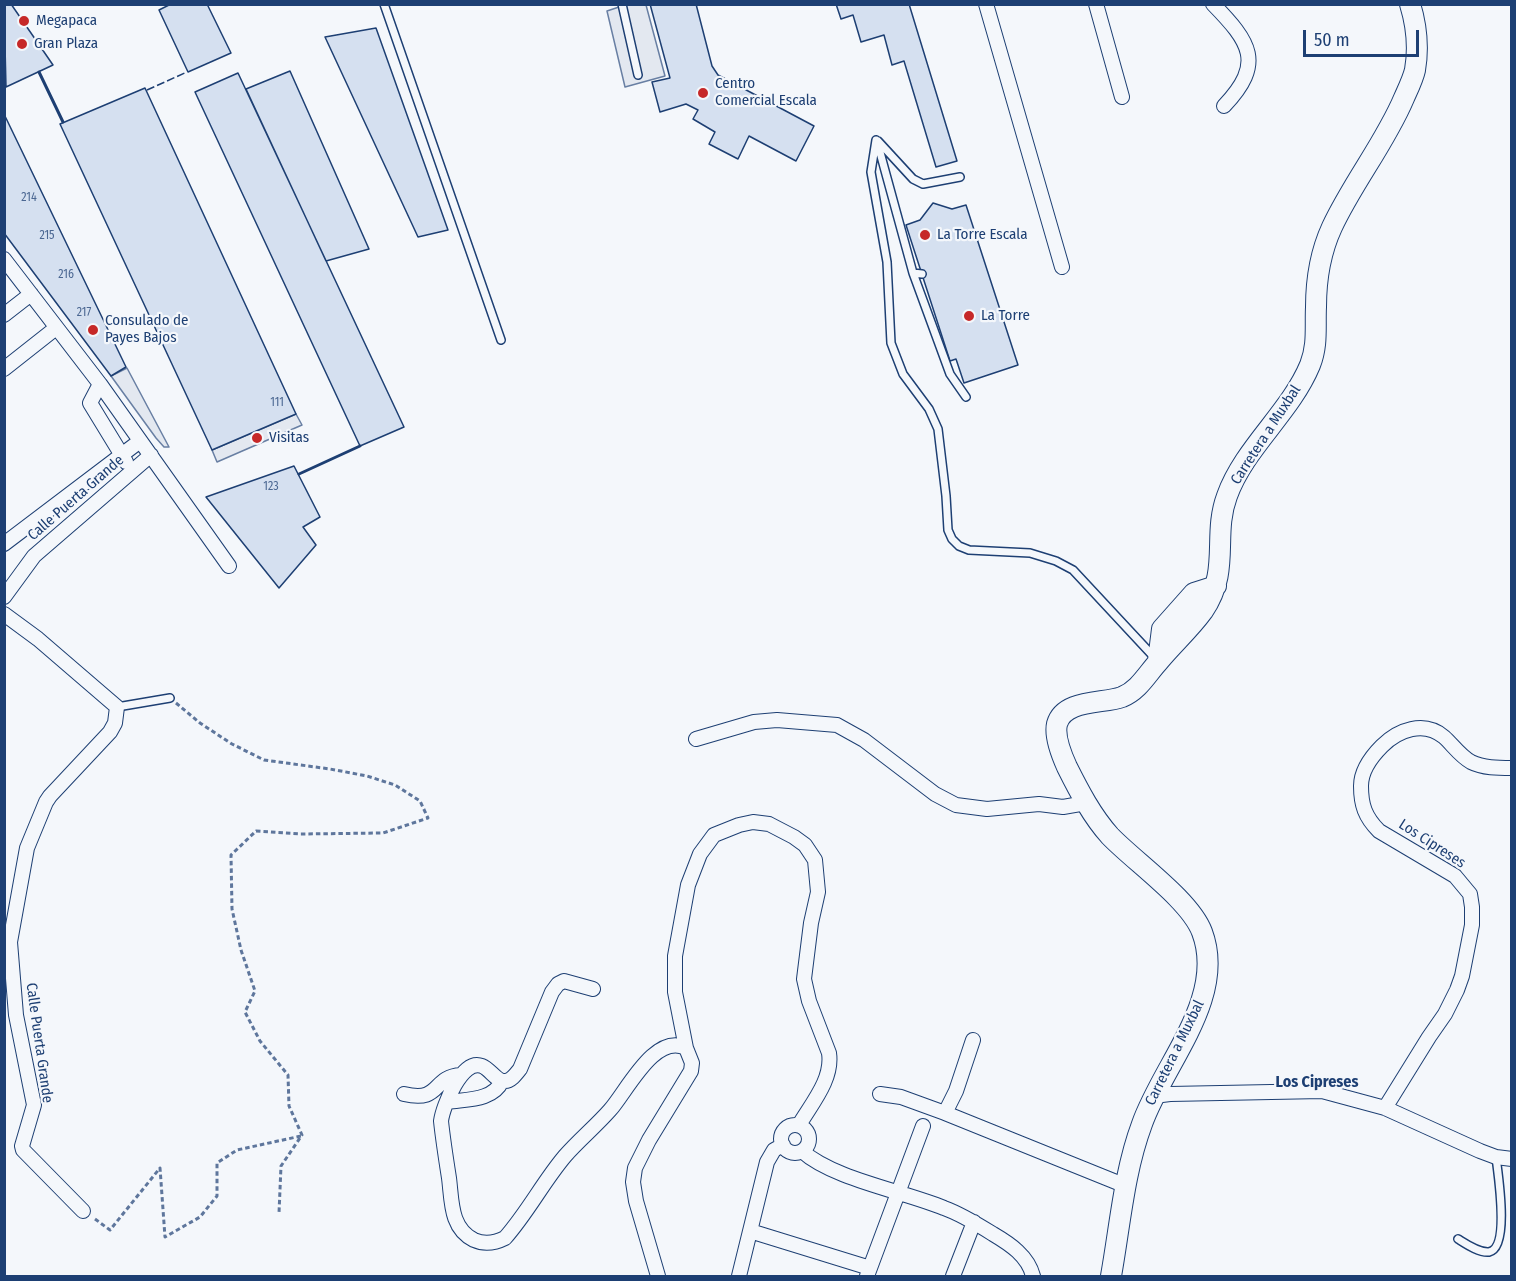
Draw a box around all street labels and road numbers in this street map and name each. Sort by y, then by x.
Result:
street label: Carretera a Muxbal [1227,382,1305,488]
street label: Calle Puerta Grande [24,451,128,545]
street label: Los Cipreses [1395,816,1469,872]
street label: Calle Puerta Grande [22,982,56,1104]
street label: Carretera a Muxbal [1142,997,1208,1109]

